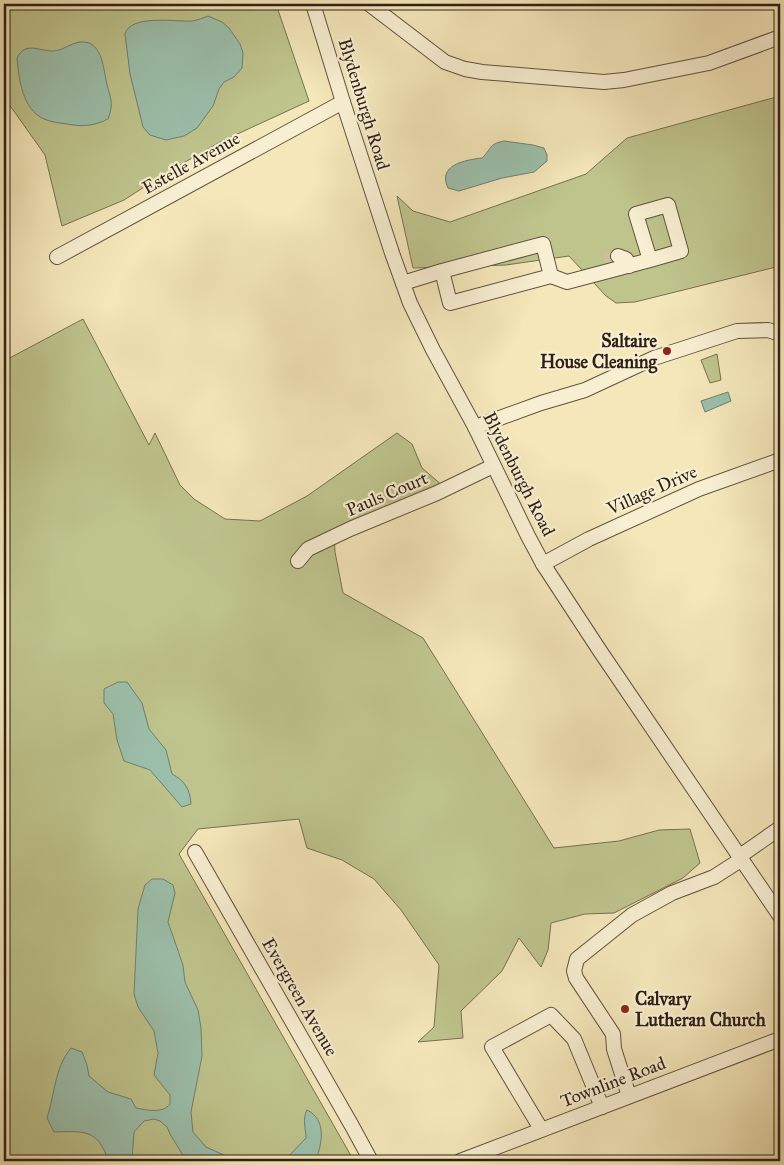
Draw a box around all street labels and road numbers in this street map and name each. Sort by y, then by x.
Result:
street label: Blydenburgh Road [333,35,394,173]
street label: Estelle Avenue [138,127,244,199]
street label: Blydenburgh Road [477,408,560,540]
street label: Village Drive [603,460,701,521]
street label: Pauls Court [343,467,432,521]
street label: Evergreen Avenue [256,934,343,1061]
street label: Townline Road [557,1052,669,1112]

